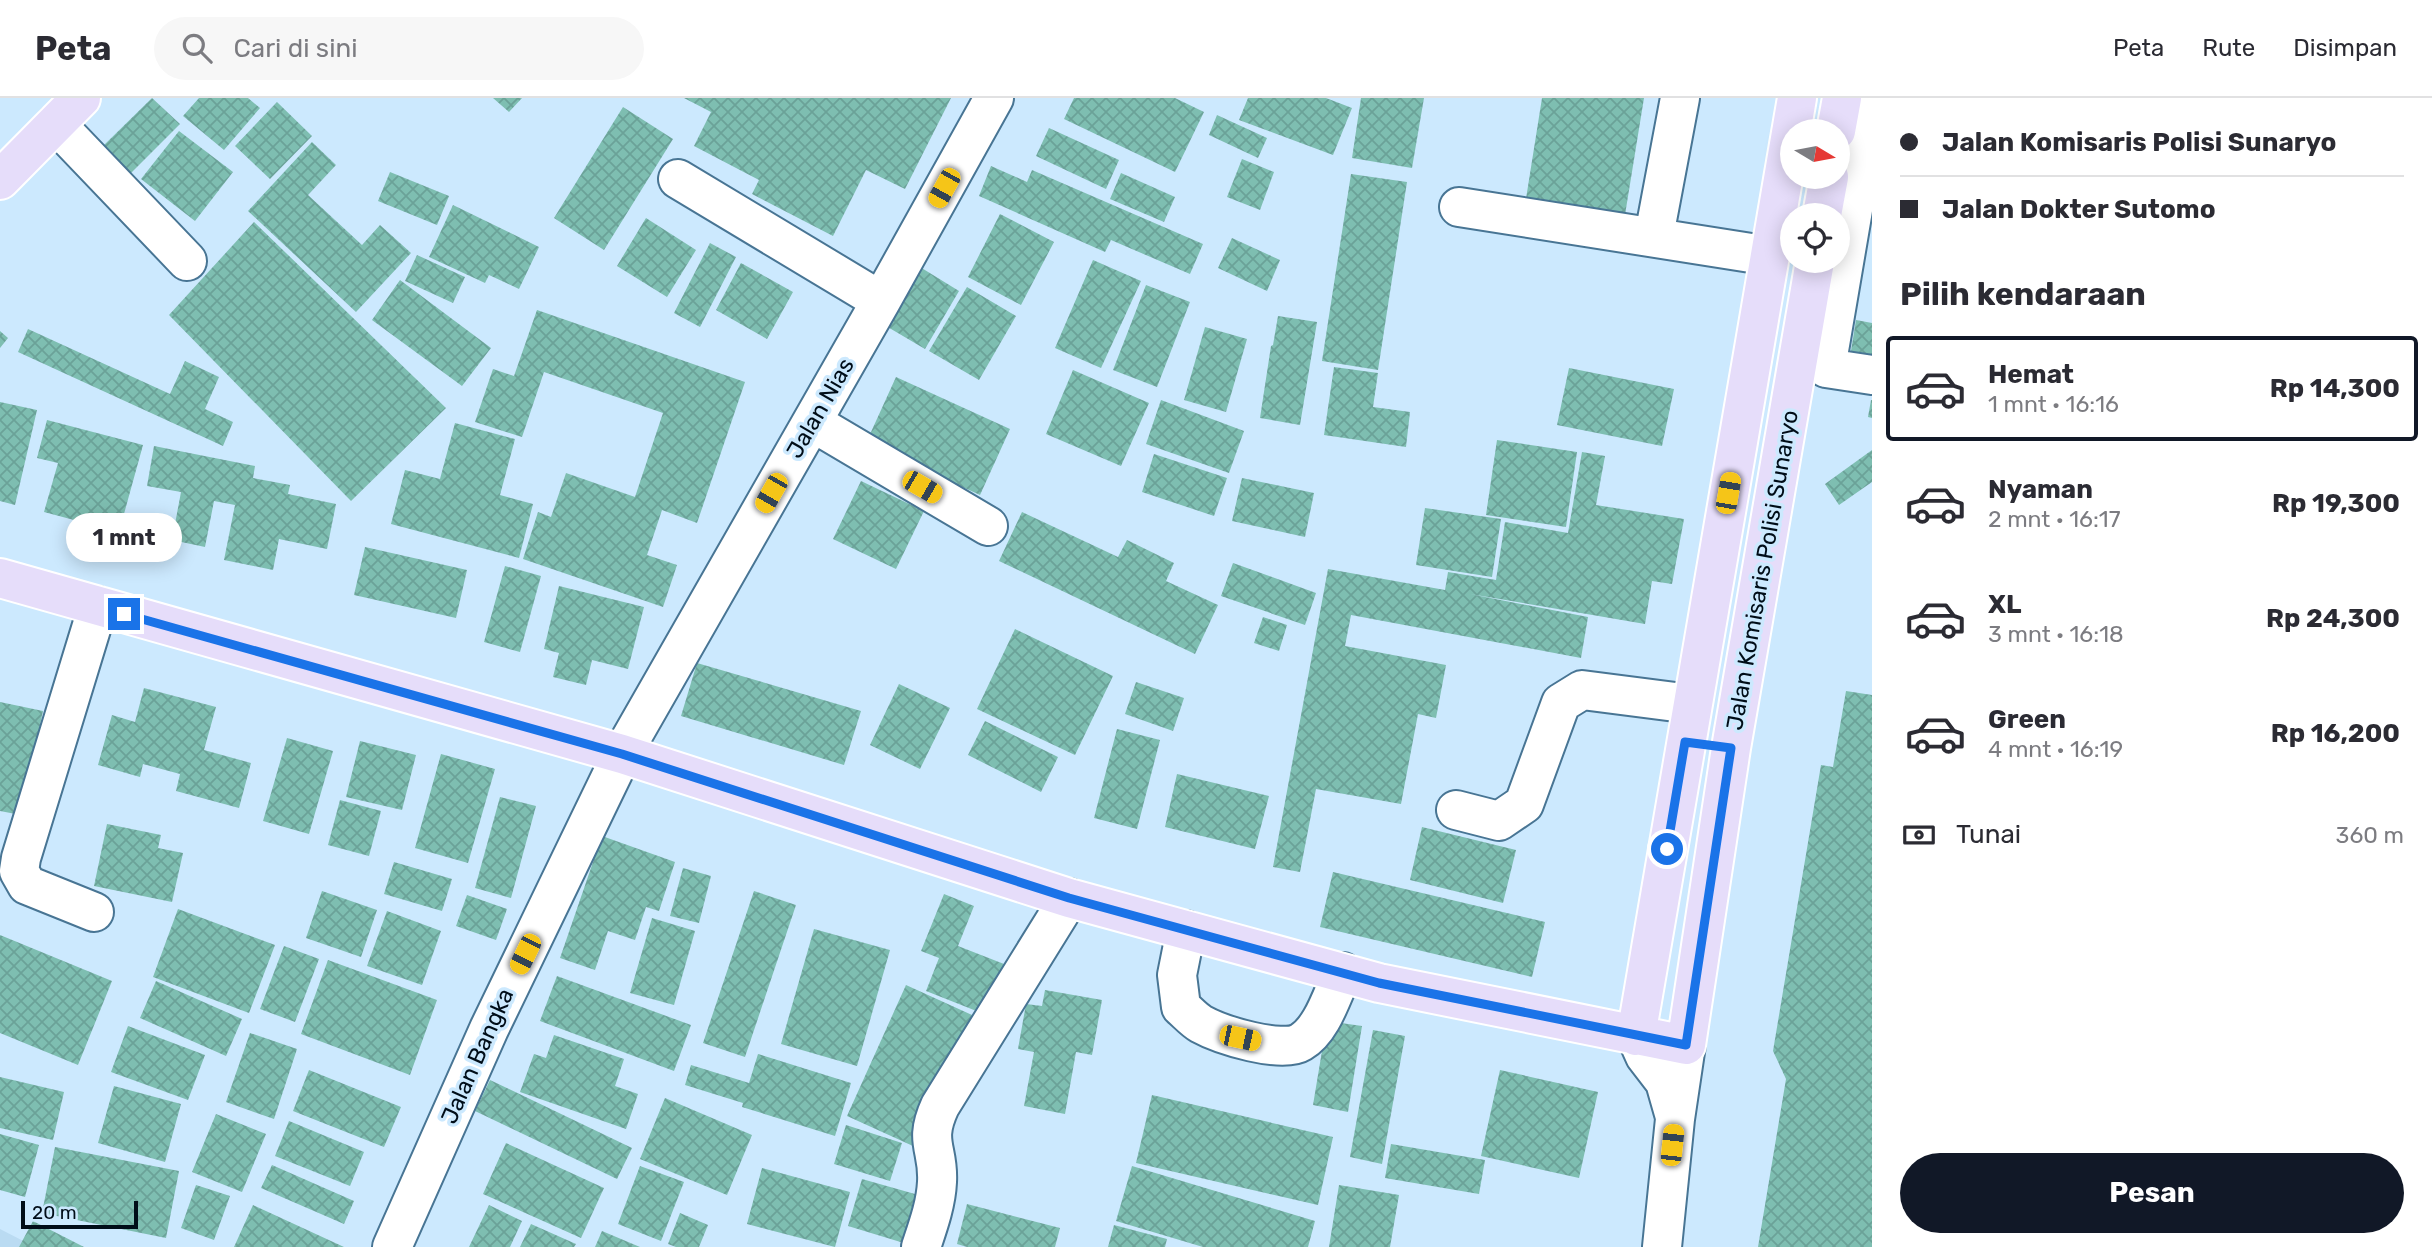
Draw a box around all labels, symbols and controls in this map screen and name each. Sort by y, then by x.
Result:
search box [154,17,644,80]
text: Peta [35,29,112,68]
icon: search [178,29,216,67]
text: Cari di sini [234,33,357,64]
text: Peta [2113,34,2164,62]
text: Rute [2202,34,2255,62]
text: Disimpan [2293,34,2397,62]
north arrow [1780,119,1850,189]
map controls [1780,119,1850,273]
text: Jalan Komisaris Polisi Sunaryo [1942,127,2336,158]
car [925,165,964,211]
text: Jalan Dokter Sutomo [1942,194,2216,225]
button: locate [1780,203,1850,273]
text: Pilih kendaraan [1900,275,2146,313]
street label: Jalan Nias [780,353,860,463]
icon: car [1904,357,1967,420]
text: Hemat [1988,359,2074,390]
text: Rp 14,300 [2270,373,2400,404]
text: 1 mnt · 16:16 [1988,390,2119,418]
street label: Jalan Komisaris Polisi Sunaryo [1720,408,1804,732]
car [899,467,946,507]
car [752,470,791,516]
car [1715,470,1742,516]
icon: car [1904,472,1967,535]
text: Nyaman [1988,474,2093,505]
text: Rp 19,300 [2272,488,2400,519]
text: 2 mnt · 16:17 [1988,505,2120,533]
callout: 1 mnt [66,512,182,561]
text: 1 mnt [93,523,155,551]
icon: car [1904,587,1967,650]
text: XL [1988,589,2021,620]
route end [108,598,140,630]
text: Rp 24,300 [2266,603,2400,634]
text: 3 mnt · 16:18 [1988,620,2124,648]
icon: car [1904,702,1967,765]
text: Green [1988,704,2066,735]
text: Rp 16,200 [2271,718,2400,749]
text: 4 mnt · 16:19 [1988,735,2123,763]
icon: cash [1900,816,1938,854]
text: Tunai [1956,819,2021,850]
text: 360 m [2336,821,2404,849]
route start [1651,833,1683,865]
car [507,931,544,977]
street label: Jalan Bangka [435,984,519,1128]
car [1218,1023,1263,1053]
car [1660,1123,1685,1167]
button: Pesan [1900,1153,2404,1233]
scale bar [21,1198,138,1230]
text: 20 m [32,1201,77,1224]

